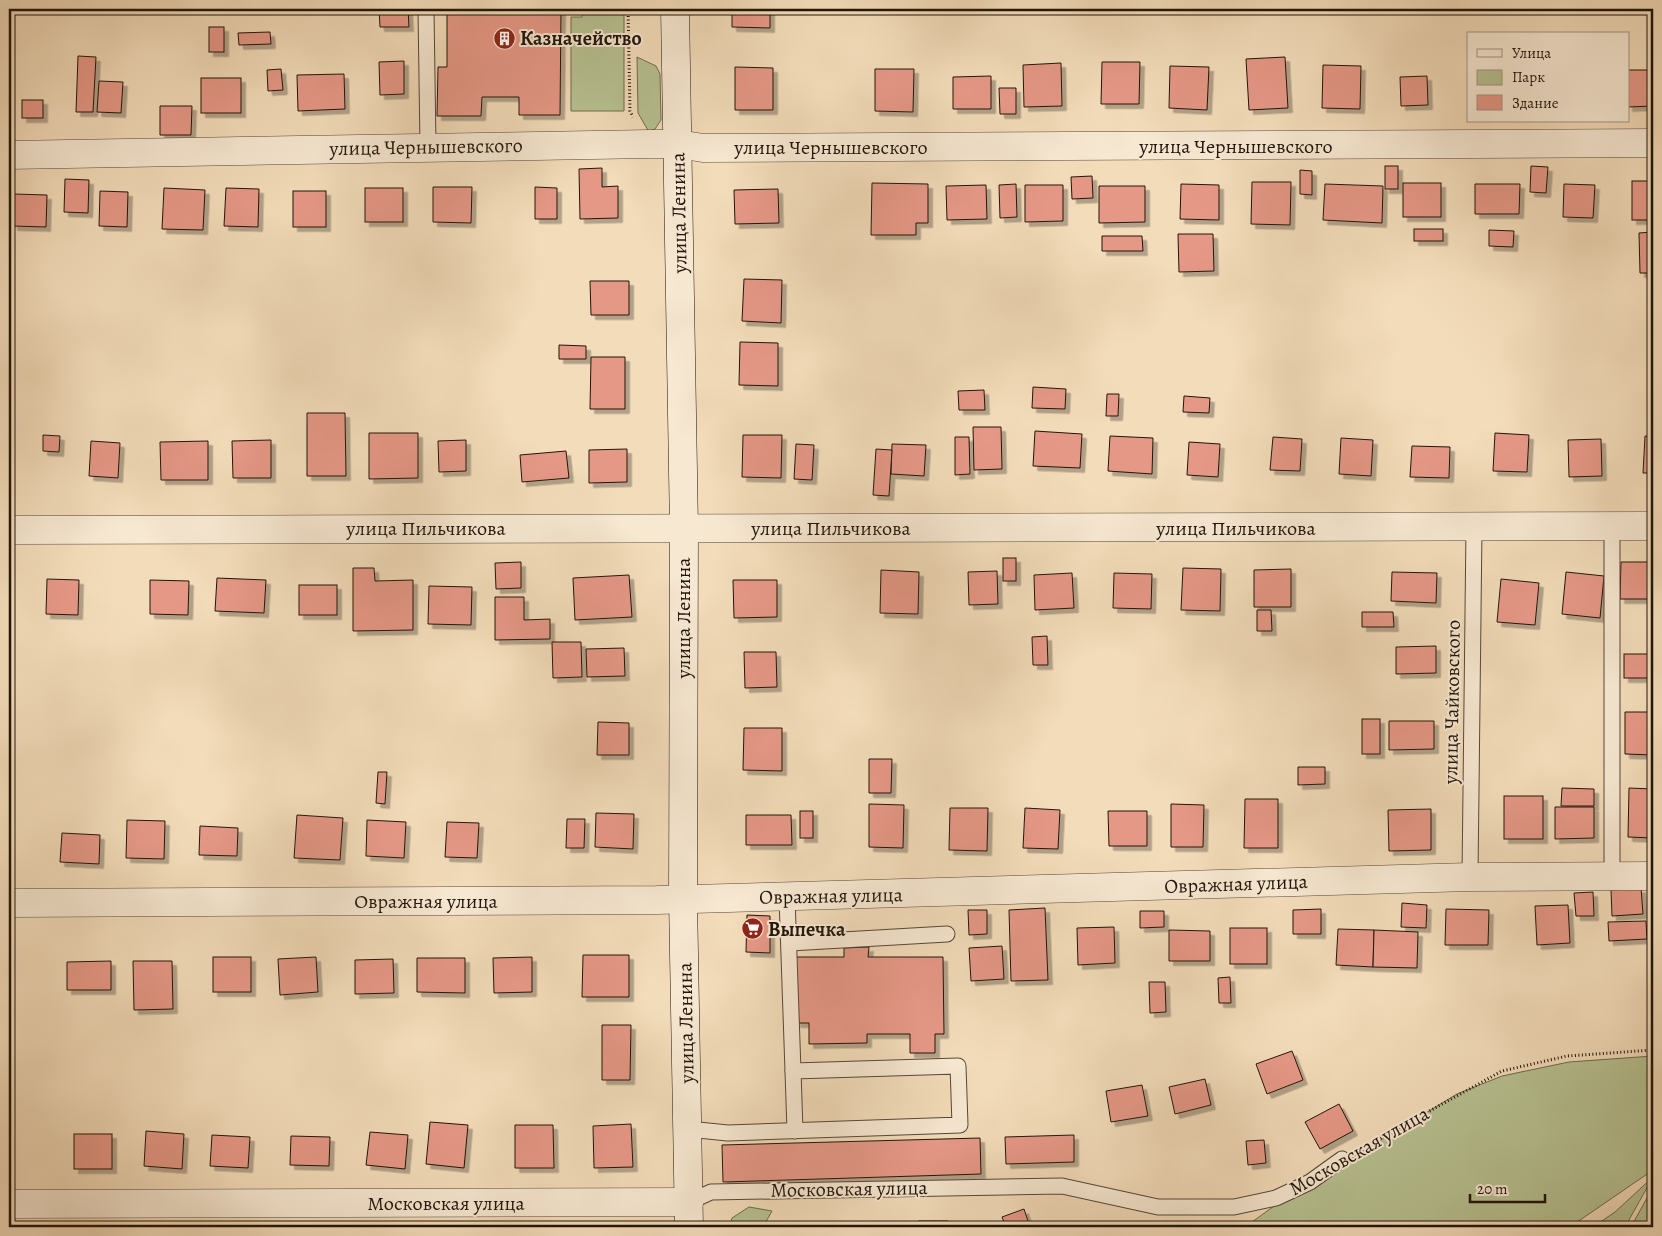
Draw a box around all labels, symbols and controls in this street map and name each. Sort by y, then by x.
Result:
place label: Казначейство [520,25,642,52]
building icon: Казначейство [492,26,516,50]
legend [1467,32,1630,122]
text: Улица [1512,43,1551,63]
text: Парк [1512,67,1545,87]
text: Здание [1512,93,1559,113]
street label: улица Чернышевского [328,132,523,162]
street label: улица Чернышевского [1138,133,1333,160]
street label: улица Чернышевского [733,134,928,161]
street label: улица Ленина [664,152,694,275]
street label: улица Пильчикова [345,515,507,542]
street label: улица Пильчикова [750,515,912,542]
street label: улица Пильчикова [1155,515,1317,542]
street label: улица Ленина [670,557,697,679]
street label: улица Чайковского [1437,620,1467,785]
street label: Овражная улица [1164,868,1309,900]
street label: Овражная улица [759,881,904,911]
street label: Овражная улица [354,888,499,915]
place label: Выпечка [768,916,846,943]
supermarket icon: Выпечка [740,917,764,941]
street label: улица Ленина [671,962,701,1085]
street label: Московская улица [1284,1100,1435,1202]
scale bar [1470,1171,1544,1203]
street label: Московская улица [770,1174,929,1204]
text: 20 m [1477,1179,1508,1199]
street label: Московская улица [367,1190,526,1217]

